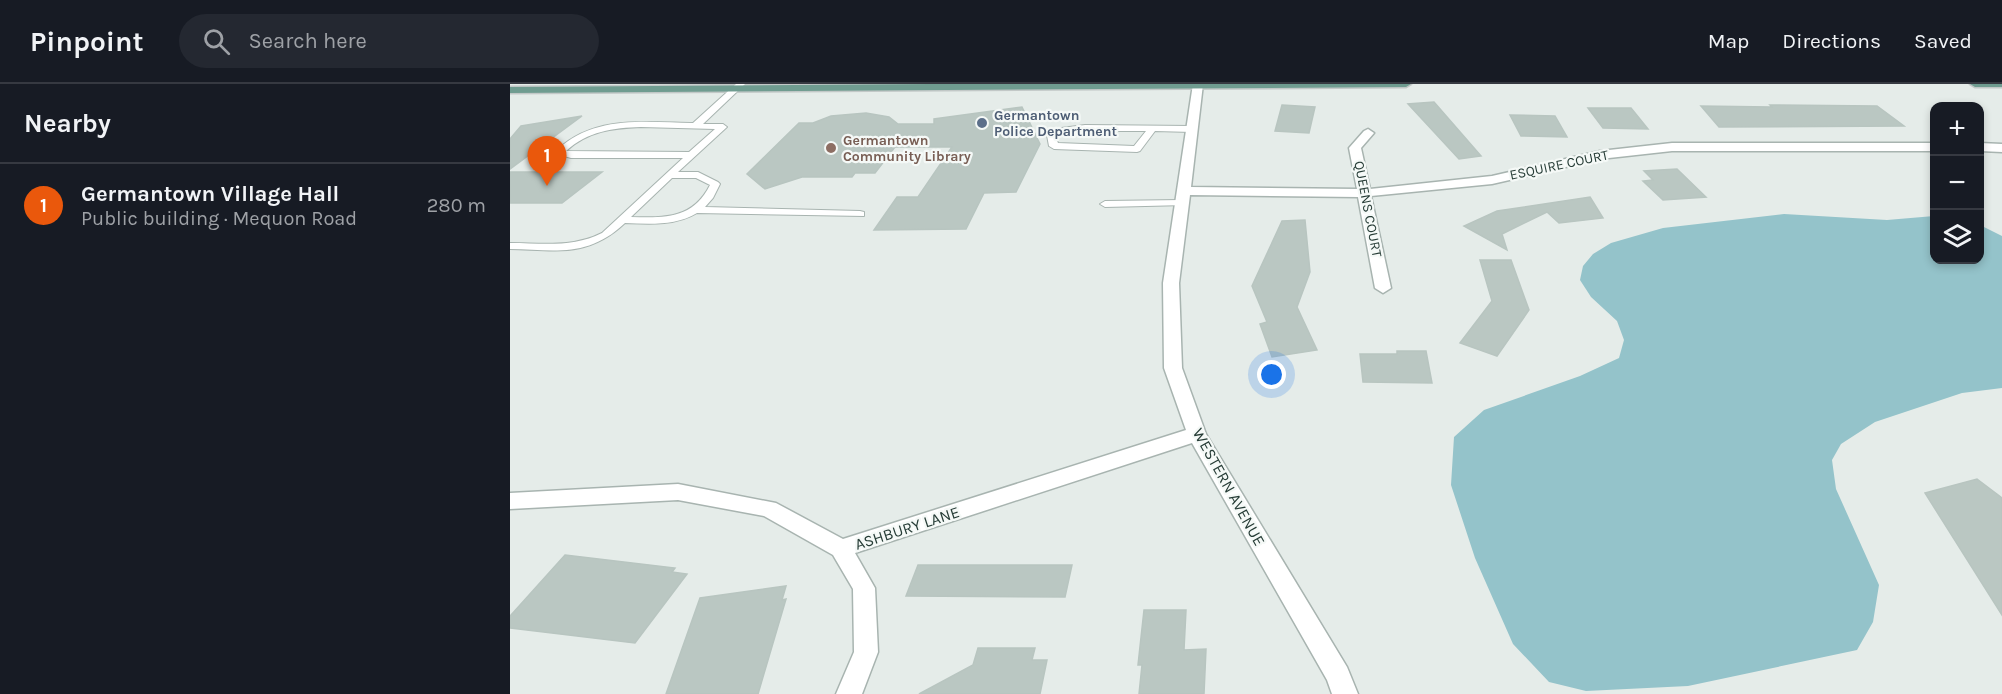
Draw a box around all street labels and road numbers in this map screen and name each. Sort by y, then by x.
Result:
street label: ESQUIRE COURT [1508,146,1610,184]
street label: QUEENS COURT [1350,159,1386,259]
street label: WESTERN AVENUE [1189,425,1269,549]
street label: ASHBURY LANE [852,502,962,554]

